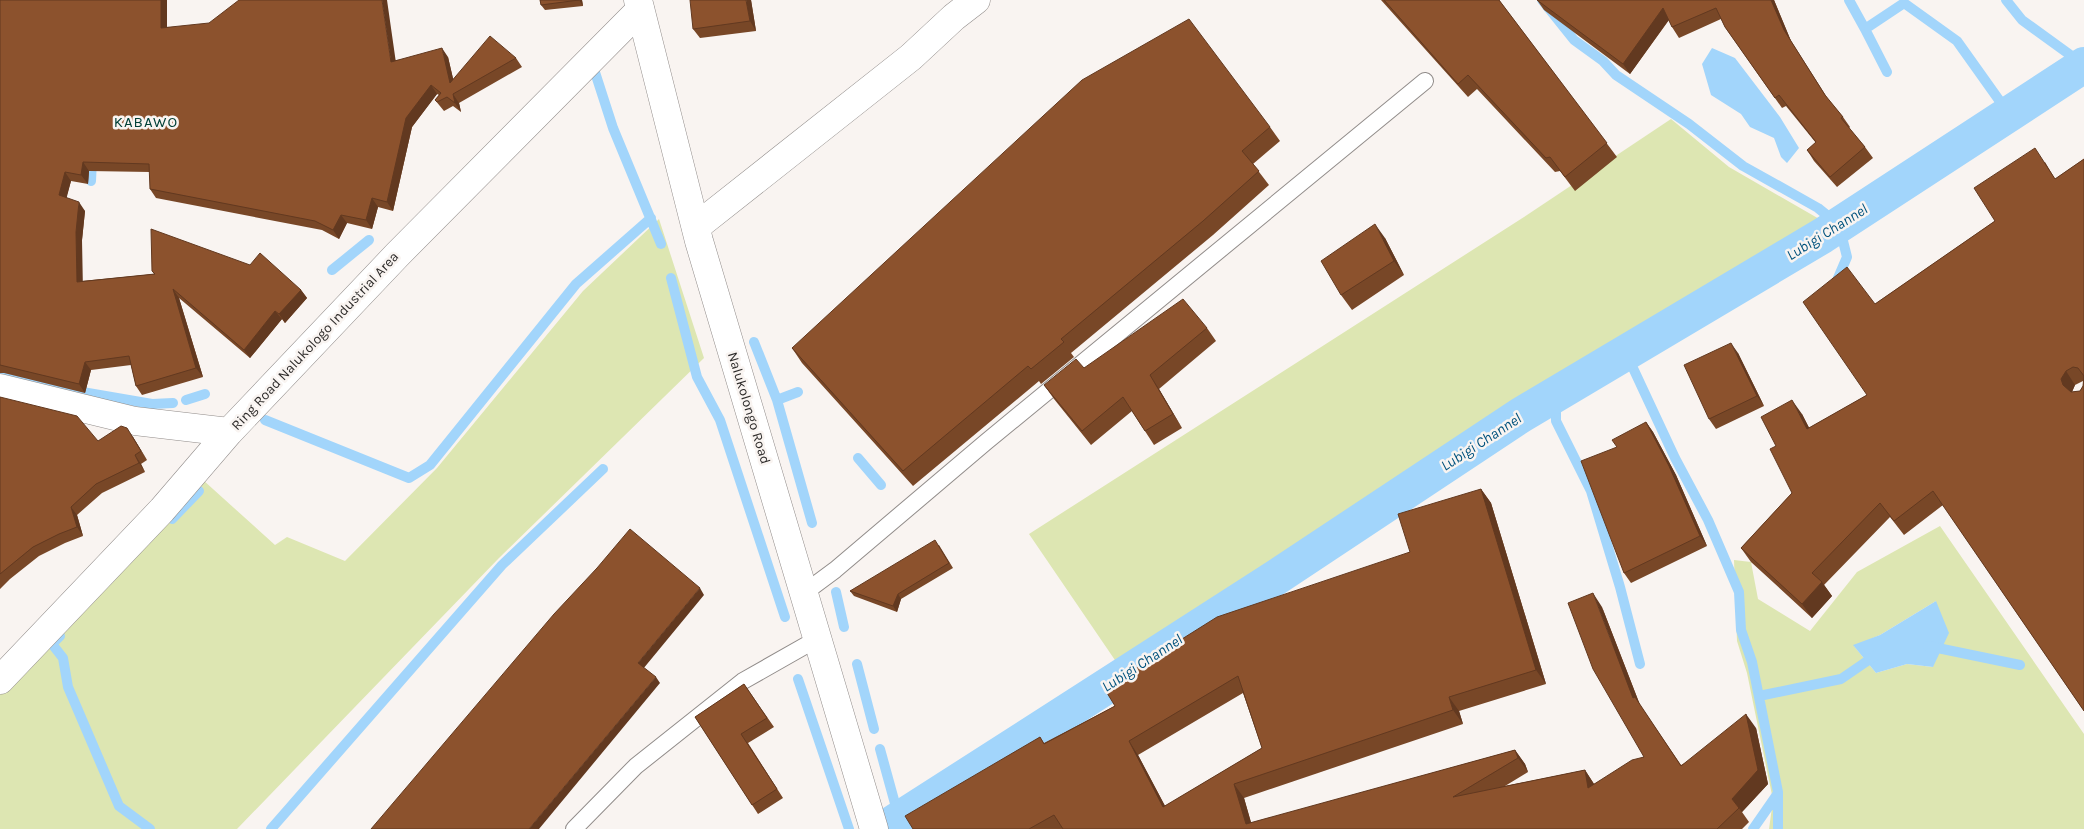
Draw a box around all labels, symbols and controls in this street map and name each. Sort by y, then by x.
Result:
district label: KABAWO [114,113,178,131]
water label: Lubigi Channel [1783,200,1871,264]
street label: Ring Road Nalukologo Industrial Area [228,248,402,434]
street label: Nalukolongo Road [724,350,774,466]
water label: Lubigi Channel [1437,409,1525,475]
water label: Lubigi Channel [1098,630,1186,696]

